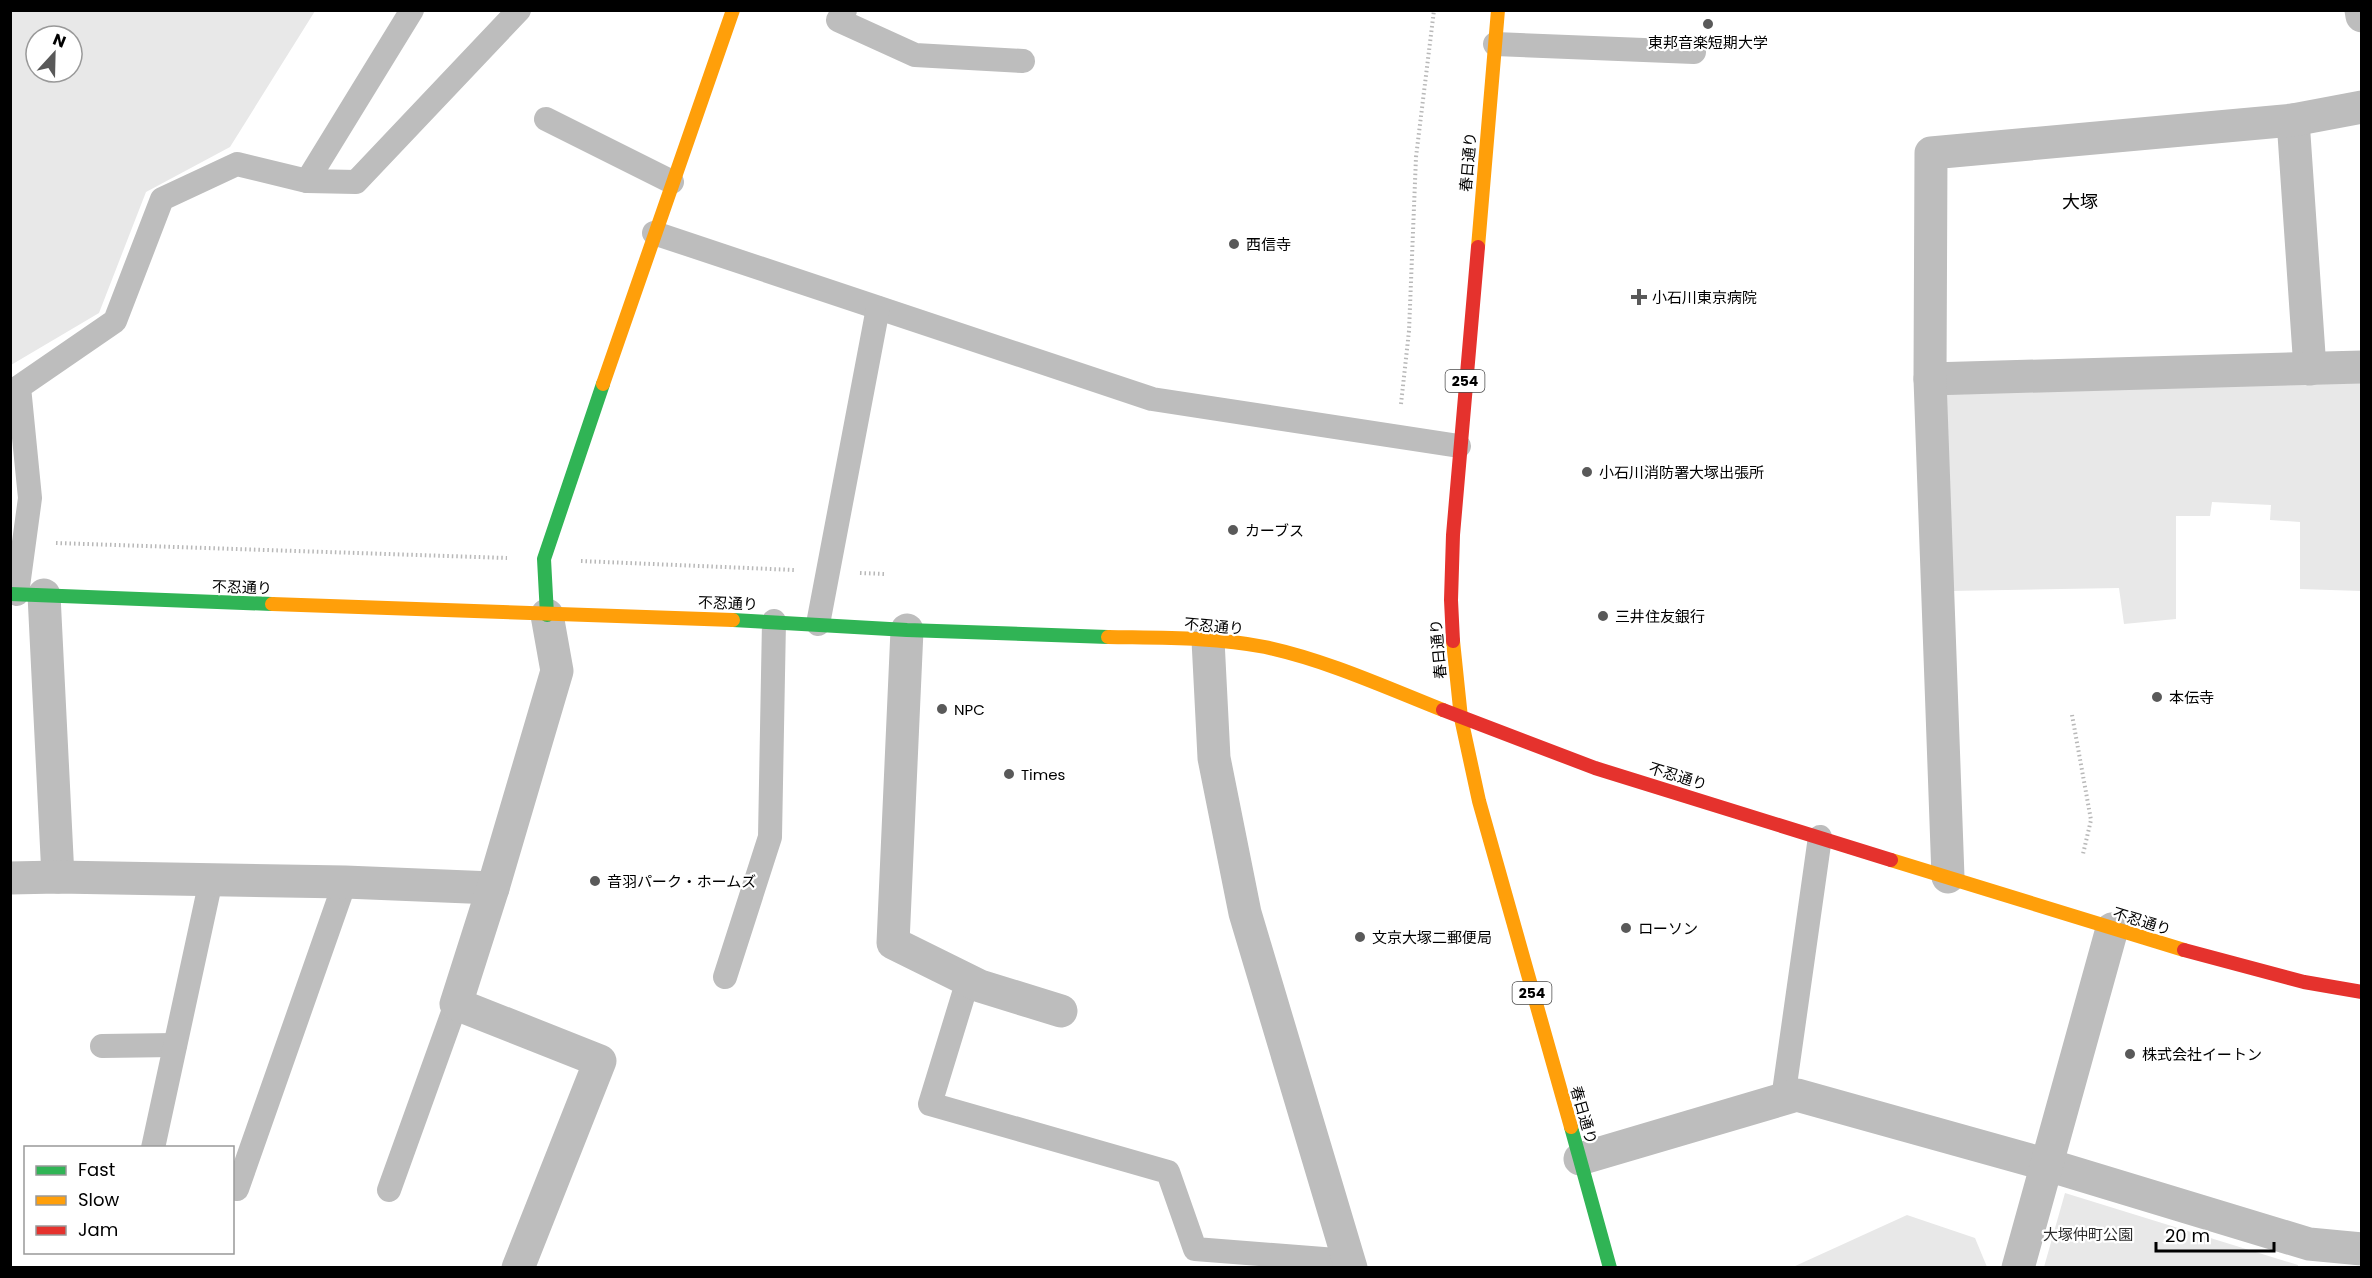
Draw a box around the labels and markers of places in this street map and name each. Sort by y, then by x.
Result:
marker: 東邦音楽短期大学 [1701,17,1715,31]
place label: 東邦音楽短期大学 [1648,32,1768,53]
place label: 西信寺 [1246,234,1291,255]
marker: 西信寺 [1227,237,1241,251]
place label: 小石川東京病院 [1652,287,1757,308]
marker: 小石川東京病院 [1630,288,1648,306]
place label: 小石川消防署大塚出張所 [1599,462,1764,483]
marker: 小石川消防署大塚出張所 [1580,465,1594,479]
place label: カーブス [1245,520,1304,541]
marker: カーブス [1226,523,1240,537]
place label: 三井住友銀行 [1615,606,1705,627]
marker: 三井住友銀行 [1596,609,1610,623]
place label: 本伝寺 [2169,687,2214,708]
marker: 本伝寺 [2150,690,2164,704]
place label: NPC [954,699,985,720]
marker: NPC [935,702,949,716]
place label: Times [1021,764,1066,785]
marker: Times [1002,767,1016,781]
place label: 音羽パーク・ホームズ [607,871,756,892]
marker: 音羽パーク・ホームズ [588,874,602,888]
place label: ローソン [1638,918,1698,939]
marker: ローソン [1619,921,1633,935]
place label: 文京大塚二郵便局 [1372,927,1492,948]
marker: 文京大塚二郵便局 [1353,930,1367,944]
place label: 株式会社イートン [2142,1044,2262,1065]
marker: 株式会社イートン [2123,1047,2137,1061]

